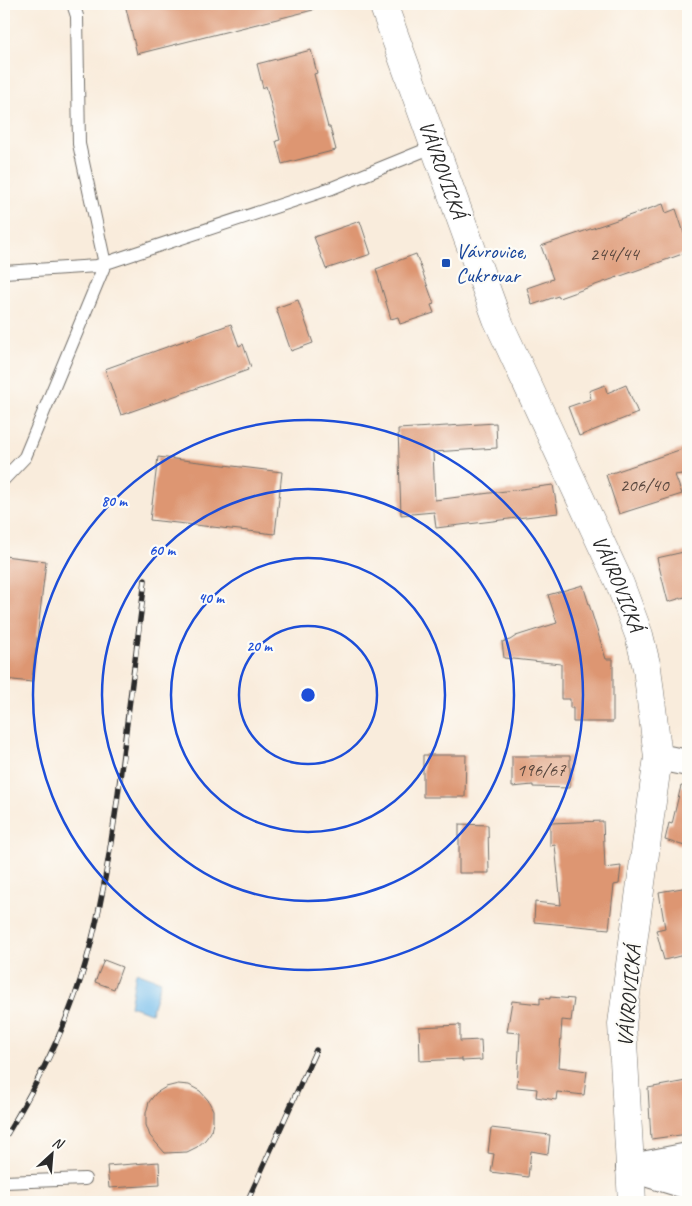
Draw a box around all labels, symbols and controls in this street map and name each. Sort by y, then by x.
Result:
street label: VÁVROVICKÁ [413,117,473,224]
place label: Vávrovice, Cukrovar [456,238,527,288]
house number: 244/44 [589,242,641,266]
marker: Vávrovice, Cukrovar [440,257,452,269]
house number: 206/40 [619,473,670,497]
text: 80 m [101,492,128,511]
street label: VÁVROVICKÁ [586,531,650,637]
text: 60 m [149,541,176,560]
text: 40 m [198,589,225,608]
text: 20 m [246,637,273,656]
centre of rings [299,686,317,704]
house number: 196/67 [516,758,567,782]
street label: VÁVROVICKÁ [612,942,647,1048]
north arrow [28,1128,78,1178]
text: N [50,1133,67,1153]

